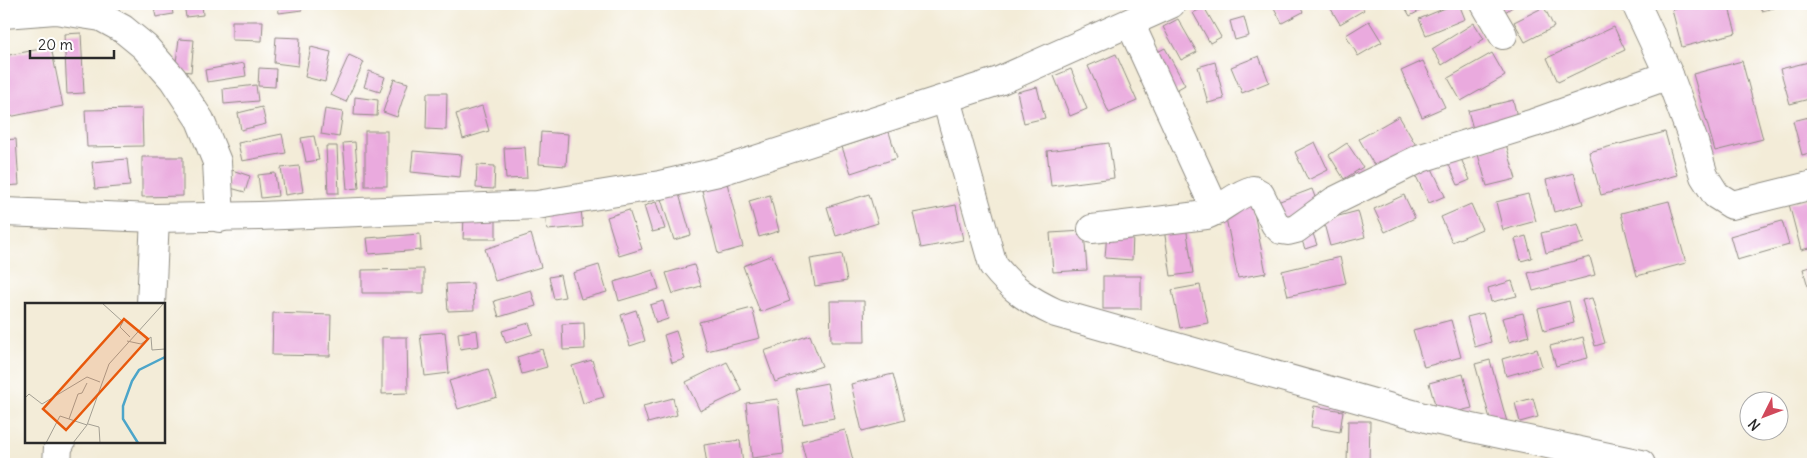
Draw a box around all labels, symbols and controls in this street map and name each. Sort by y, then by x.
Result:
scale bar [30,28,114,60]
text: 20 m [38,35,73,54]
inset map [25,303,165,443]
north arrow [1740,390,1790,440]
text: N [1744,415,1764,434]

